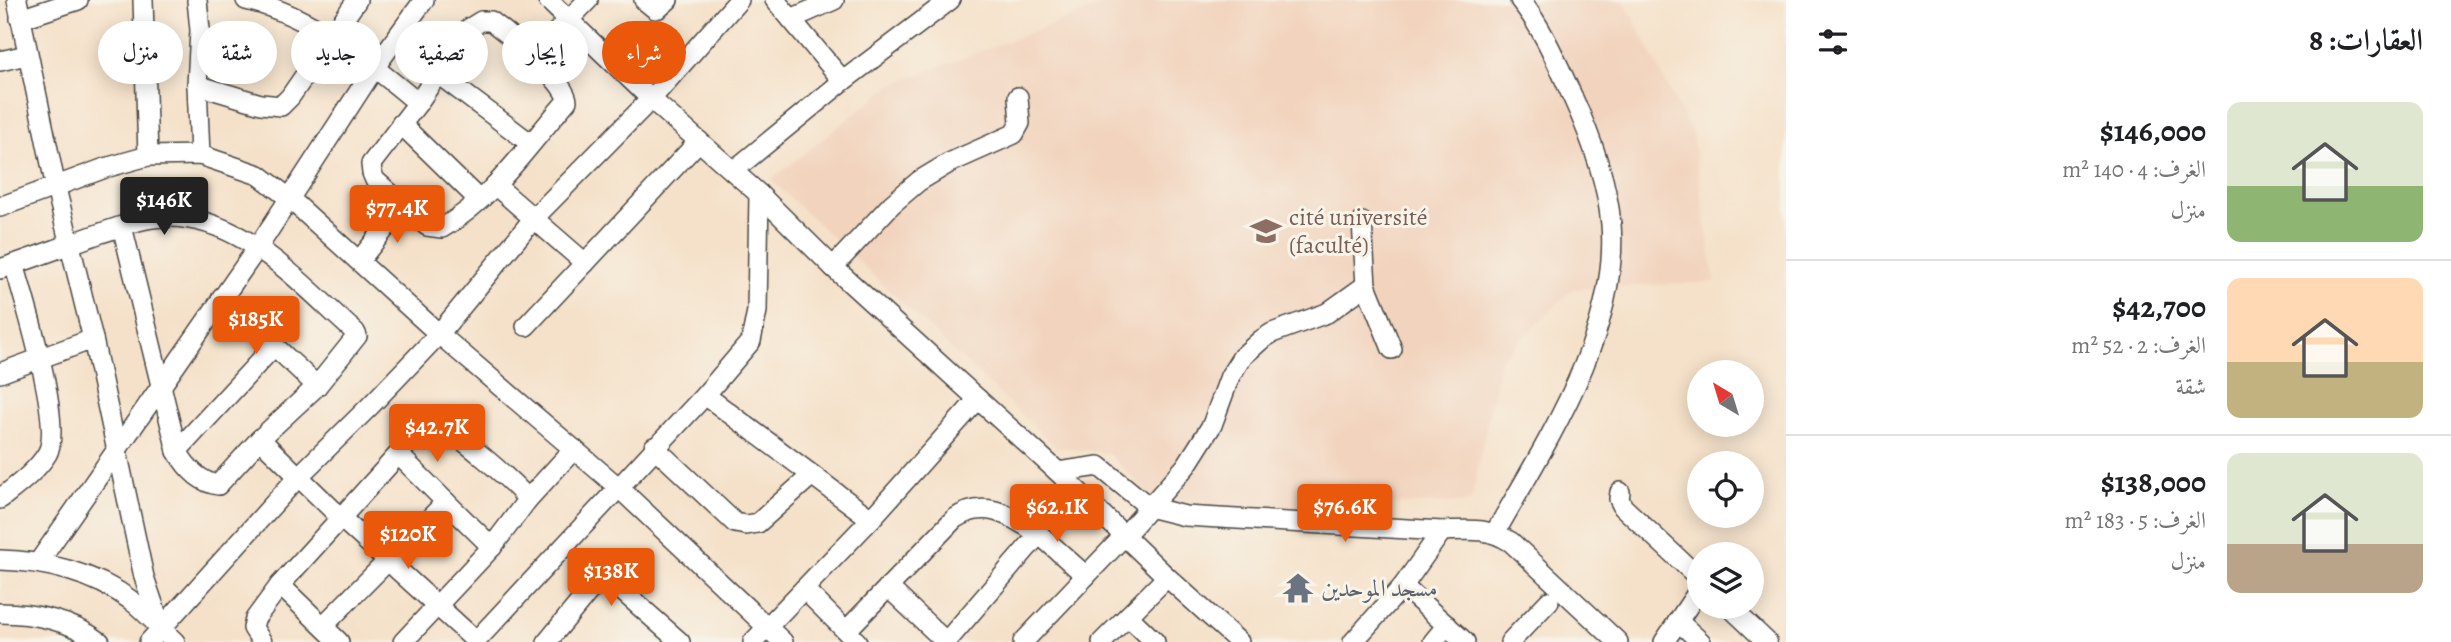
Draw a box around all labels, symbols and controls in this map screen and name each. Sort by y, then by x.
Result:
text: العقارات: 8 [2309,20,2423,60]
chip: منزل [98,21,183,84]
chip: شقة [197,21,277,84]
chip: جديد [291,21,381,84]
chip: تصفية [395,21,488,84]
chip: إيجار [502,21,588,84]
chip: شراء [602,21,686,84]
icon: filters [1814,23,1852,61]
text: $146,000 [2100,111,2206,151]
icon: home [2283,130,2367,214]
text: الغرف: 4 · 140 m² [2062,154,2206,185]
pin: $146K [115,177,213,237]
text: $146K [136,184,192,215]
pin: $77.4K [340,186,454,245]
text: $77.4K [366,192,428,223]
text: منزل [2171,195,2206,226]
place label: cité université (faculté) [1289,201,1428,261]
school or university icon: cité université (faculté) [1249,214,1283,248]
text: $42,700 [2112,287,2206,327]
pin: $185K [207,296,305,356]
text: $185K [229,303,283,334]
icon: home [2283,306,2367,390]
text: الغرف: 2 · 52 m² [2071,330,2206,361]
north arrow [1687,360,1764,438]
map controls [1687,360,1764,619]
text: شقة [2176,371,2206,402]
pin: $42.7K [380,405,494,464]
text: $42.7K [405,411,469,442]
button: locate [1687,451,1764,528]
text: $138,000 [2101,462,2206,502]
icon: home [2283,481,2367,565]
pin: $62.1K [1000,484,1114,544]
pin: $76.6K [1288,484,1402,544]
text: $62.1K [1026,491,1088,522]
text: $76.6K [1313,491,1377,522]
text: الغرف: 5 · 183 m² [2065,505,2206,536]
pin: $120K [359,512,457,571]
text: $120K [380,518,436,549]
button: layers [1687,542,1764,619]
text: منزل [2171,546,2206,577]
pin: $138K [562,548,660,608]
text: $138K [584,555,639,586]
temple icon: مسجد الموحدين [1281,571,1315,605]
place label: مسجد الموحدين [1321,572,1438,604]

